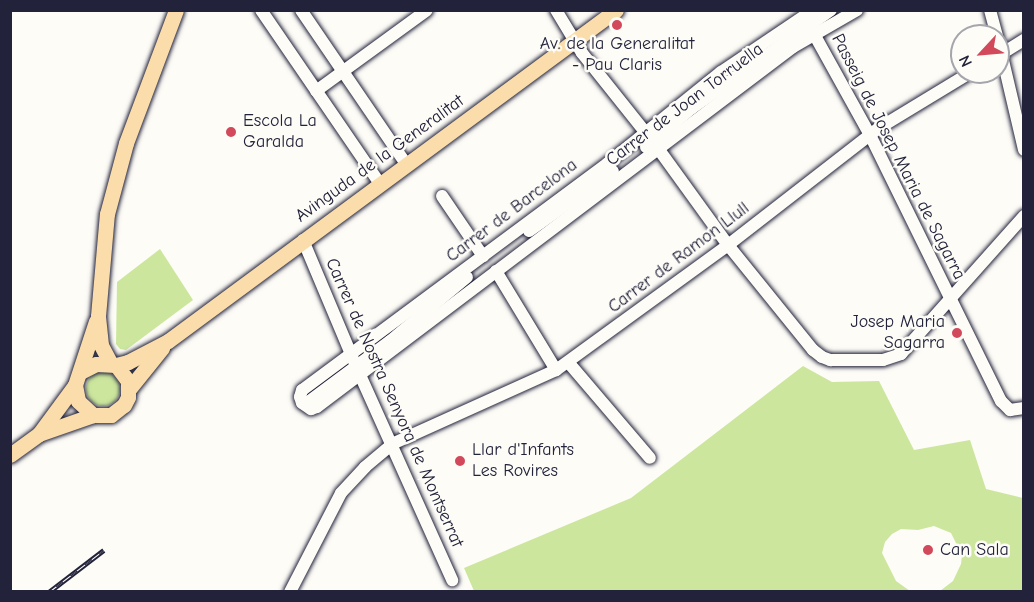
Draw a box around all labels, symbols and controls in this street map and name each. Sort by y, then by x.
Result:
marker: Av. de la Generalitat - Pau Claris [610,18,624,32]
north arrow [950,24,1010,84]
street label: Passeig de Josep Maria de Sagarra [826,30,970,284]
place label: Av. de la Generalitat - Pau Claris [540,34,694,76]
street label: Carrer de Joan Torruella [602,39,768,171]
text: N [955,52,976,70]
street label: Avinguda de la Generalitat [291,90,469,228]
place label: Escola La Garalda [243,111,317,154]
marker: Escola La Garalda [224,125,238,139]
street label: Carrer de Barcelona [442,155,582,267]
street label: Carrer de Ramon Llull [604,198,754,318]
street label: Carrer de Nostra Senyora de Montserrat [320,255,468,551]
place label: Josep Maria Sagarra [850,312,945,354]
marker: Josep Maria Sagarra [950,326,964,340]
place label: Llar d'Infants Les Rovires [472,440,574,482]
marker: Llar d'Infants Les Rovires [453,454,467,468]
place label: Can Sala [940,539,1009,561]
marker: Can Sala [921,543,935,557]

